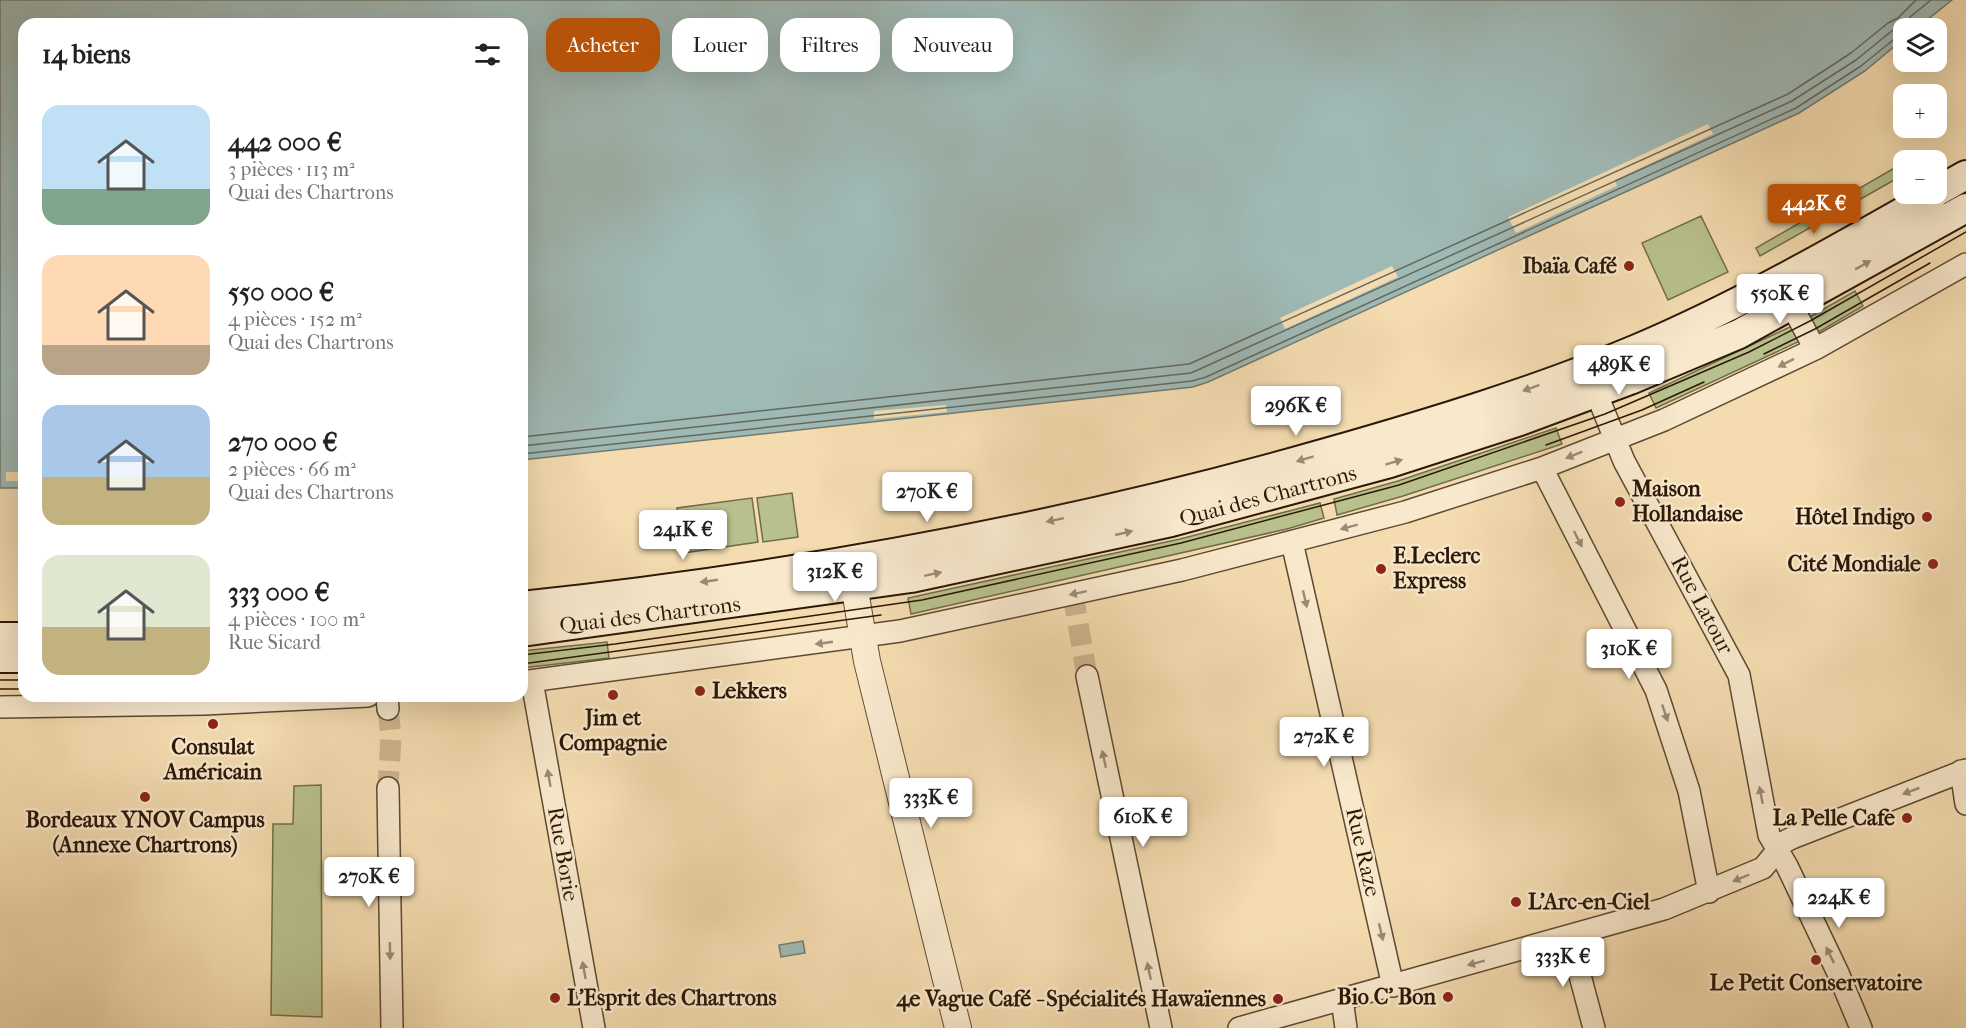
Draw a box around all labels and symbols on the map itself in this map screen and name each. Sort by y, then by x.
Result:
pin: 442K € [1765,184,1863,235]
place label: Ibaïa Café [1523,253,1617,279]
marker: Ibaïa Café [1622,259,1636,273]
one-way arrow [1855,260,1872,270]
pin: 550K € [1731,274,1829,325]
pin: 489K € [1570,345,1668,396]
one-way arrow [1778,359,1795,368]
one-way arrow [1522,384,1540,394]
pin: 296K € [1247,386,1345,437]
one-way arrow [1565,451,1583,460]
one-way arrow [1296,455,1314,464]
one-way arrow [1385,457,1403,466]
street label: Quai des Chartrons [1177,460,1359,532]
pin: 270K € [878,472,976,523]
place label: Maison Hollandaise [1631,476,1743,527]
marker: Maison Hollandaise [1613,495,1627,509]
place label: Hôtel Indigo [1795,504,1915,530]
pin: 241K € [634,510,732,561]
marker: Hôtel Indigo [1920,510,1934,524]
one-way arrow [1045,516,1064,526]
one-way arrow [1339,523,1358,533]
one-way arrow [1115,527,1133,537]
one-way arrow [1574,530,1583,547]
place label: E.Leclerc Express [1393,543,1481,594]
street label: Rue Latour [1665,551,1739,659]
place label: Cité Mondiale [1788,551,1921,577]
pin: 312K € [786,552,884,603]
marker: Cité Mondiale [1926,557,1940,571]
marker: E.Leclerc Express [1374,562,1388,576]
one-way arrow [924,569,943,578]
one-way arrow [699,576,718,585]
one-way arrow [1068,589,1087,598]
one-way arrow [1301,590,1310,609]
street label: Quai des Chartrons [558,591,742,639]
pin: 310K € [1580,629,1678,680]
one-way arrow [815,638,834,647]
place label: Lekkers [712,678,787,704]
marker: Lekkers [693,684,707,698]
marker: Jim et Compagnie [606,688,620,702]
place label: Jim et Compagnie [559,705,667,756]
one-way arrow [1660,705,1670,723]
marker: Consulat Américain [206,717,220,731]
pin: 272K € [1275,717,1373,768]
place label: Consulat Américain [162,734,262,785]
one-way arrow [1099,750,1108,769]
one-way arrow [544,769,553,788]
pin: 333K € [882,778,980,829]
one-way arrow [1756,785,1765,804]
one-way arrow [1902,786,1920,796]
marker: Bordeaux YNOV Campus (Annexe Chartrons) [138,790,152,804]
pin: 610K € [1094,797,1192,848]
street label: Rue Borie [542,805,584,903]
street label: Rue Raze [1340,805,1386,899]
place label: La Pelle Cafe [1773,805,1895,831]
place label: Bordeaux YNOV Campus (Annexe Chartrons) [25,807,265,858]
marker: La Pelle Cafe [1900,811,1914,825]
pin: 270K € [320,857,418,908]
one-way arrow [1732,874,1750,883]
pin: 224K € [1790,878,1888,929]
place label: L'Arc-en-Ciel [1528,889,1651,915]
marker: L'Arc-en-Ciel [1509,895,1523,909]
one-way arrow [1377,923,1386,942]
pin: 333K € [1514,937,1612,988]
one-way arrow [385,942,395,961]
one-way arrow [1825,946,1834,963]
marker: Le Petit Conservatoire [1809,953,1823,967]
one-way arrow [1467,959,1485,969]
one-way arrow [579,961,588,980]
one-way arrow [1144,961,1153,980]
place label: Le Petit Conservatoire [1710,970,1923,996]
place label: Bio C' Bon [1337,984,1436,1010]
place label: L'Esprit des Chartrons [567,985,777,1011]
place label: 4e Vague Café - Spécialités Hawaïennes [896,986,1266,1012]
marker: Bio C' Bon [1441,990,1455,1004]
marker: L'Esprit des Chartrons [548,991,562,1005]
marker: 4e Vague Café - Spécialités Hawaïennes [1271,992,1285,1006]

